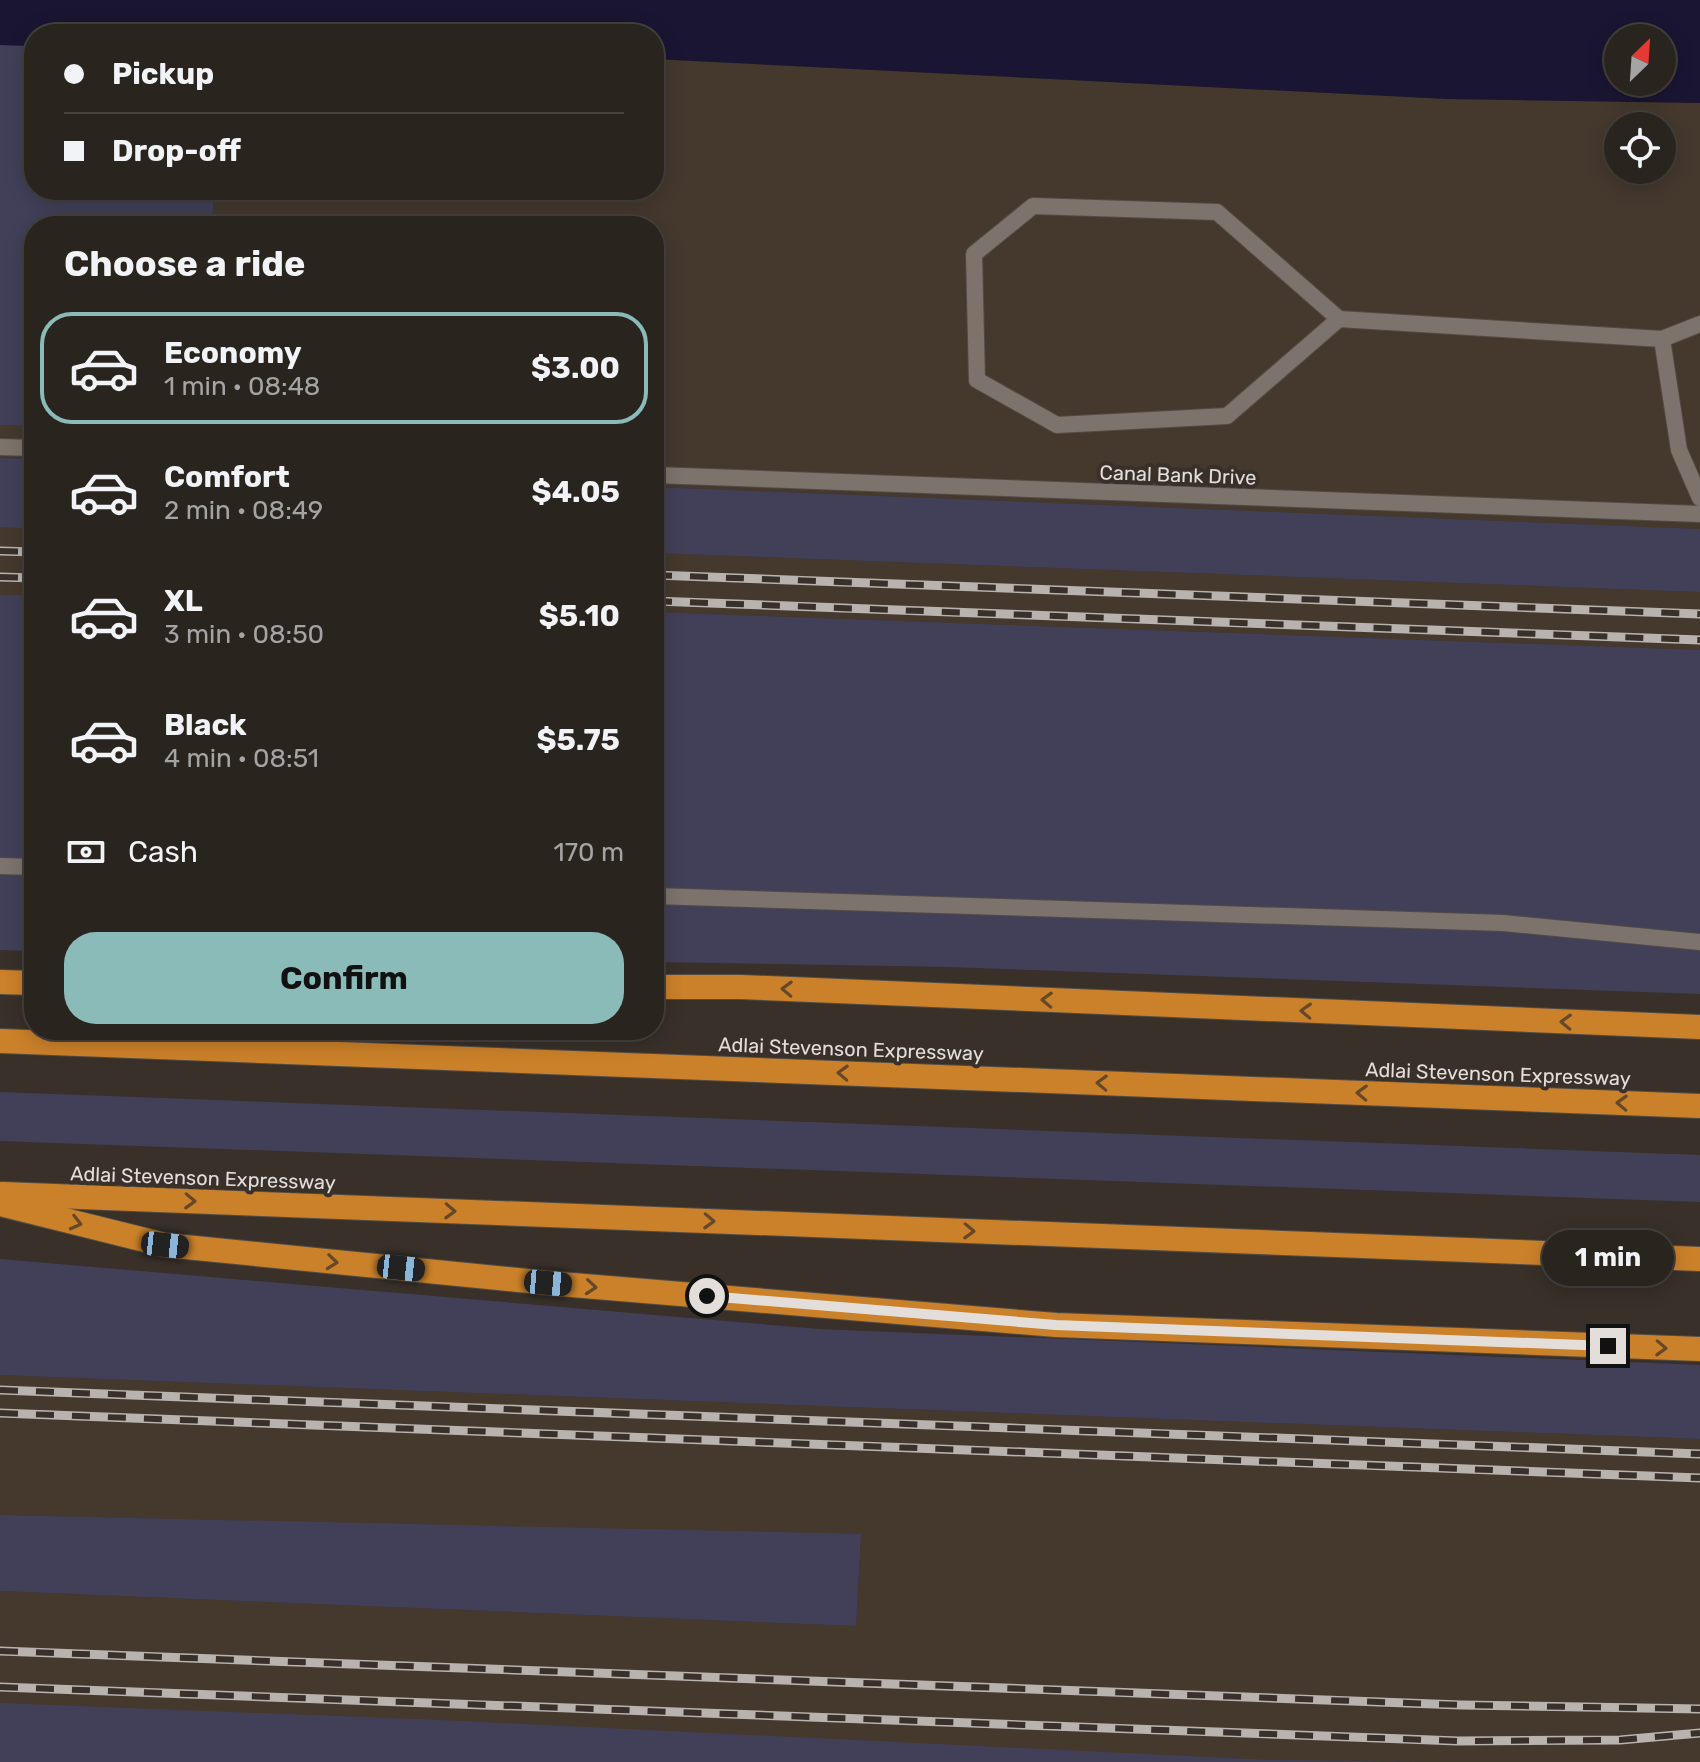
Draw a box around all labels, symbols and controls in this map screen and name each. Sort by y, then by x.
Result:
north arrow [1604,24,1676,96]
map controls [1604,24,1676,184]
text: Pickup [112,56,214,92]
button: locate [1604,112,1676,184]
text: Drop-off [112,133,241,169]
text: Choose a ride [64,242,305,285]
icon: car [68,332,140,404]
text: Economy [164,335,302,371]
text: $3.00 [531,350,620,386]
text: 1 min · 08:48 [164,371,320,402]
icon: car [68,456,140,528]
text: Comfort [164,459,290,495]
street label: Canal Bank Drive [1099,460,1257,490]
text: $4.05 [532,474,620,510]
text: 2 min · 08:49 [164,495,323,526]
icon: car [68,580,140,652]
text: XL [164,583,203,619]
text: $5.10 [539,598,620,634]
text: 3 min · 08:50 [164,619,324,650]
icon: car [68,704,140,776]
text: Black [164,707,247,743]
text: $5.75 [537,722,620,758]
text: 4 min · 08:51 [164,743,319,774]
icon: cash [64,830,108,874]
text: Cash [128,834,198,870]
text: 170 m [554,837,624,868]
button: Confirm [64,932,624,1024]
one-way arrow [780,981,793,998]
one-way arrow [1040,992,1053,1009]
one-way arrow [1299,1003,1312,1020]
one-way arrow [1559,1013,1572,1030]
street label: Adlai Stevenson Expressway [718,1032,984,1066]
street label: Adlai Stevenson Expressway [1365,1057,1631,1091]
one-way arrow [836,1064,849,1081]
one-way arrow [1095,1074,1108,1091]
one-way arrow [1355,1084,1368,1101]
one-way arrow [1615,1094,1628,1111]
street label: Adlai Stevenson Expressway [70,1161,336,1195]
one-way arrow [184,1193,197,1210]
one-way arrow [444,1202,457,1219]
one-way arrow [703,1212,716,1229]
one-way arrow [68,1213,82,1230]
one-way arrow [963,1222,976,1239]
callout: 1 min [1542,1230,1674,1286]
car [140,1231,190,1259]
text: 1 min [1575,1242,1641,1273]
one-way arrow [326,1253,339,1270]
car [376,1254,426,1282]
car [523,1269,573,1297]
one-way arrow [585,1278,598,1295]
route start [689,1278,725,1314]
route end [1590,1328,1626,1364]
one-way arrow [1655,1339,1668,1356]

